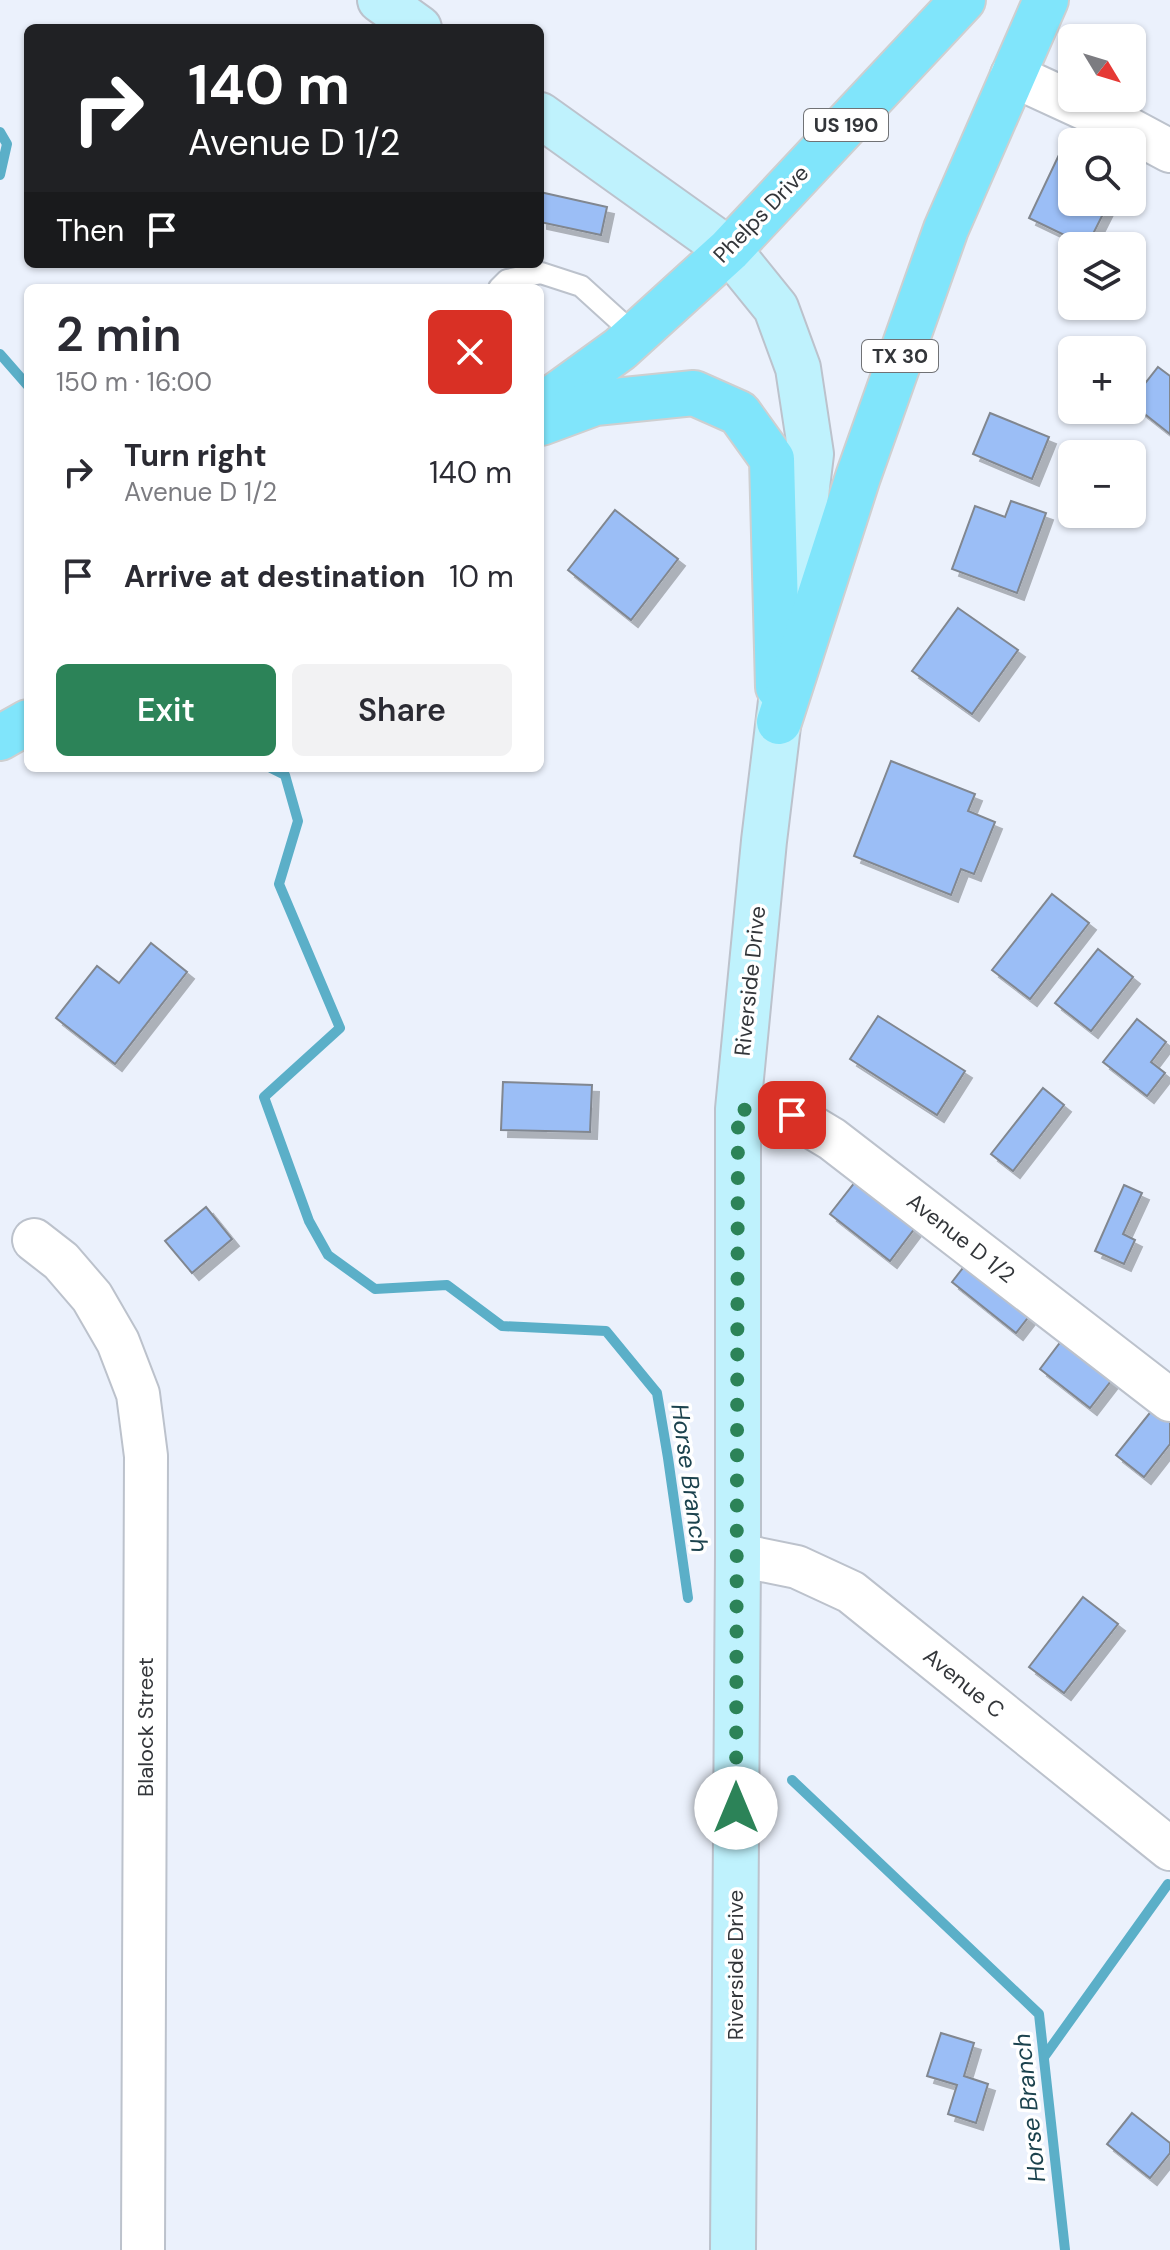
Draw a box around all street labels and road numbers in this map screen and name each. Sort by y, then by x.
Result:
road number: US 190 [804,109,888,141]
street label: Phelps Drive [707,159,815,269]
road number: TX 30 [862,340,938,372]
street label: Riverside Drive [728,905,772,1057]
street label: Avenue D 1/2 [901,1187,1021,1289]
street label: Avenue C [917,1641,1011,1725]
street label: Blalock Street [131,1657,160,1797]
street label: Riverside Drive [721,1890,750,2040]

